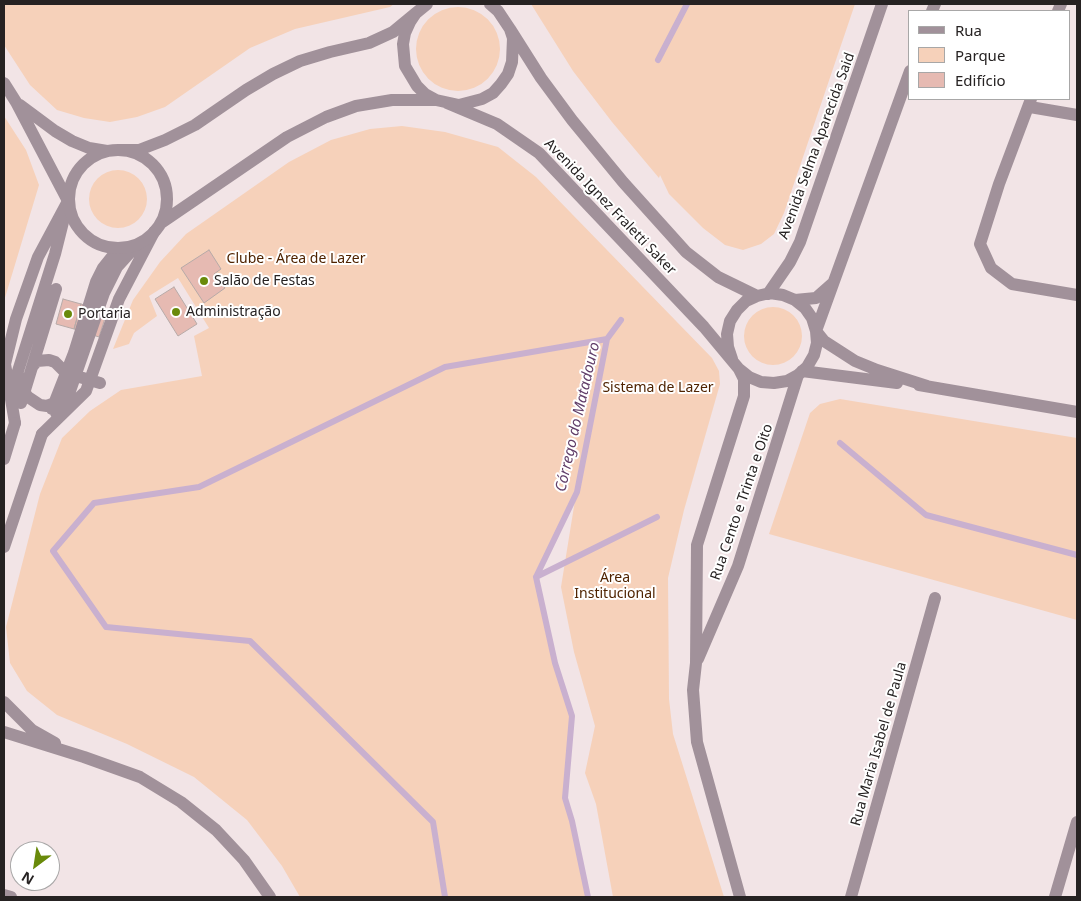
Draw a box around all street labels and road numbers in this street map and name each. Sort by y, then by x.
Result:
street label: Avenida Selma Aparecida Said [775,51,859,241]
street label: Avenida Ignez Fraletti Saker [541,136,679,278]
street label: Rua Cento e Trinta e Oito [707,422,777,582]
street label: Rua Maria Isabel de Paula [848,660,910,828]

